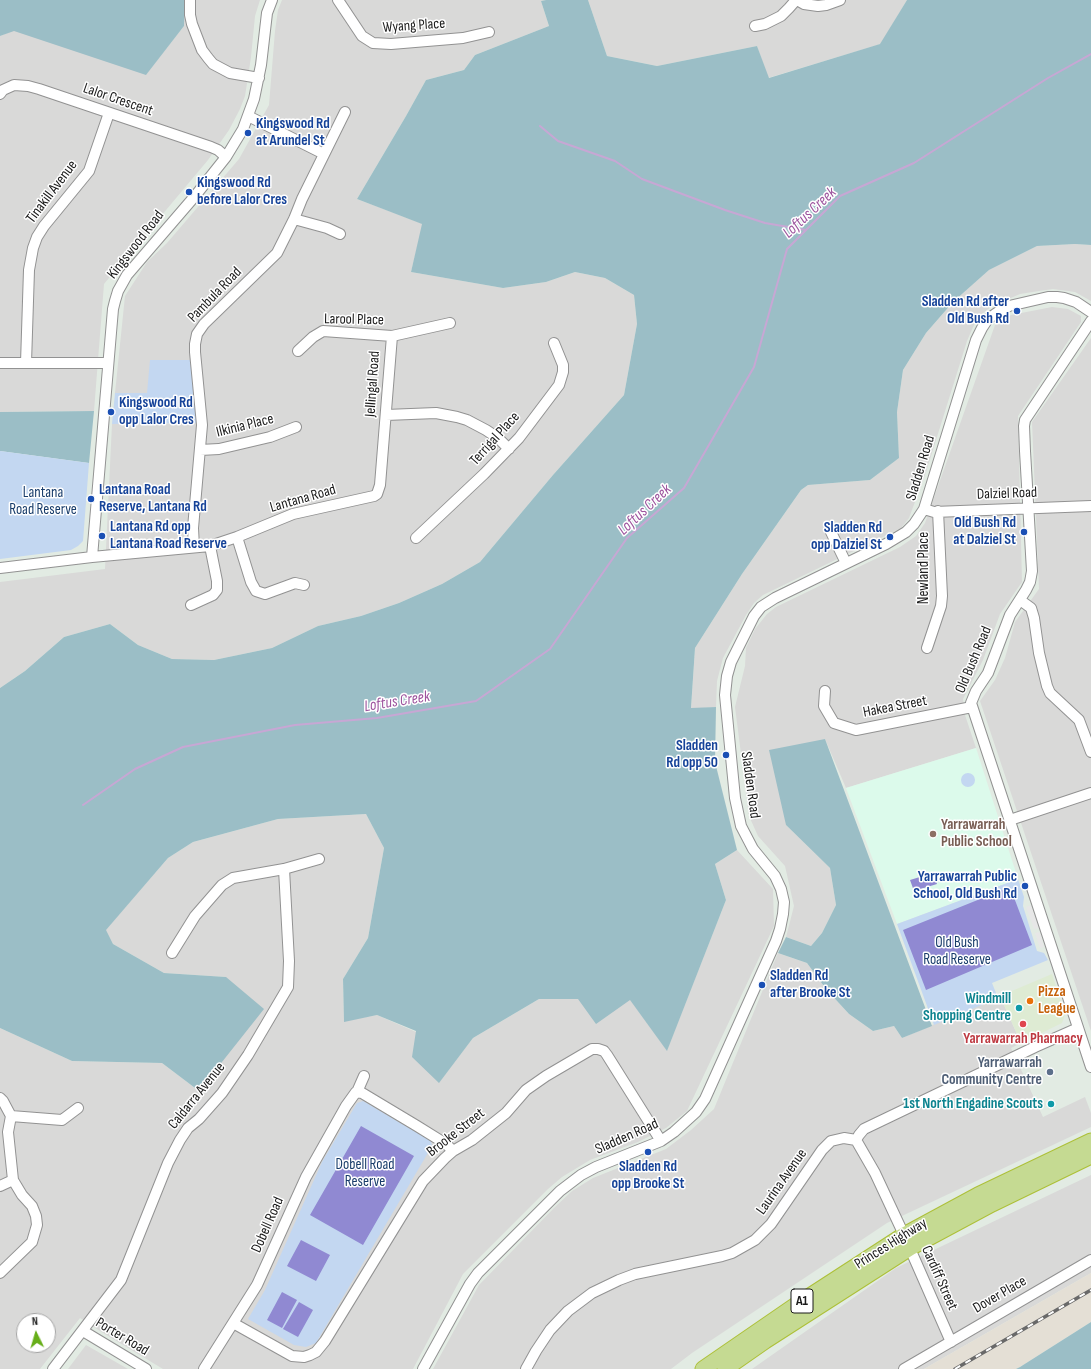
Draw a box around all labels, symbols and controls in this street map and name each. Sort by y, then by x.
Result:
street label: Wyang Place [382,15,446,37]
street label: Lalor Crescent [81,80,155,120]
place label: Kingswood Rd at Arundel St [256,115,330,150]
marker: Kingswood Rd at Arundel St [243,128,253,138]
street label: Tinakill Avenue [22,157,82,227]
place label: Kingswood Rd before Lalor Cres [197,174,287,209]
water label: Loftus Creek [779,183,841,243]
marker: Kingswood Rd before Lalor Cres [184,187,194,197]
street label: Kingswood Road [104,207,168,283]
street label: Pambula Road [184,264,246,326]
place label: Sladden Rd after Old Bush Rd [922,293,1009,328]
marker: Sladden Rd after Old Bush Rd [1012,306,1022,316]
street label: Larool Place [324,310,384,330]
street label: Jellingal Road [362,350,384,418]
place label: Kingswood Rd opp Lalor Cres [119,394,194,429]
marker: Kingswood Rd opp Lalor Cres [106,407,116,417]
street label: Terrigal Place [466,408,524,470]
street label: Ilkinia Place [214,410,276,442]
street label: Sladden Road [903,433,939,503]
water label: Loftus Creek [614,480,676,540]
place label: Lantana Road Reserve, Lantana Rd [99,481,207,516]
street label: Lantana Road [268,481,338,517]
park label: Lantana Road Reserve [9,484,77,519]
street label: Dalziel Road [977,484,1037,504]
marker: Lantana Road Reserve, Lantana Rd [86,494,96,504]
place label: Old Bush Rd at Dalziel St [953,514,1016,549]
place label: Lantana Rd opp Lantana Road Reserve [110,518,227,553]
place label: Sladden Rd opp Dalziel St [811,519,882,554]
marker: Old Bush Rd at Dalziel St [1019,527,1029,537]
marker: Lantana Rd opp Lantana Road Reserve [97,531,107,541]
marker: Sladden Rd opp Dalziel St [885,532,895,542]
street label: Newland Place [915,532,933,604]
street label: Old Bush Road [952,624,996,696]
water label: Loftus Creek [363,687,431,717]
street label: Hakea Street [862,692,928,722]
place label: Sladden Rd opp 50 [666,737,718,772]
marker: Sladden Rd opp 50 [721,750,731,760]
street label: Sladden Road [736,750,764,820]
place label: Yarrawarrah Public School [941,816,1012,851]
marker: Yarrawarrah Public School [928,829,938,839]
place label: Yarrawarrah Public School, Old Bush Rd [913,868,1017,903]
marker: Yarrawarrah Public School, Old Bush Rd [1020,881,1030,891]
park label: Old Bush Road Reserve [923,934,991,969]
place label: Sladden Rd after Brooke St [770,967,850,1002]
marker: Sladden Rd after Brooke St [757,980,767,990]
place label: Pizza League [1038,983,1076,1018]
place label: Windmill Shopping Centre [923,990,1011,1025]
marker: Pizza League [1025,996,1035,1006]
marker: Windmill Shopping Centre [1014,1003,1024,1013]
marker: Yarrawarrah Pharmacy [1018,1019,1028,1029]
place label: Yarrawarrah Pharmacy [963,1030,1083,1048]
place label: Yarrawarrah Community Centre [941,1054,1042,1089]
street label: Caldarra Avenue [165,1059,229,1133]
marker: Yarrawarrah Community Centre [1045,1067,1055,1077]
place label: 1st North Engadine Scouts [903,1095,1043,1113]
marker: 1st North Engadine Scouts [1046,1099,1056,1109]
street label: Brooke Street [423,1105,489,1161]
street label: Sladden Road [593,1115,661,1159]
street label: Laurina Avenue [753,1146,811,1218]
marker: Sladden Rd opp Brooke St [643,1147,653,1157]
park label: Dobell Road Reserve [336,1156,394,1191]
place label: Sladden Rd opp Brooke St [611,1158,685,1193]
street label: Dobell Road [248,1194,288,1256]
street label: Princes Highway [851,1215,931,1273]
street label: Cardiff Street [917,1243,961,1313]
street label: Dover Place [970,1273,1030,1317]
road number: A1 [791,1289,813,1313]
north arrow [16,1313,56,1353]
street label: Porter Road [92,1314,152,1360]
text: N [32,1315,38,1328]

